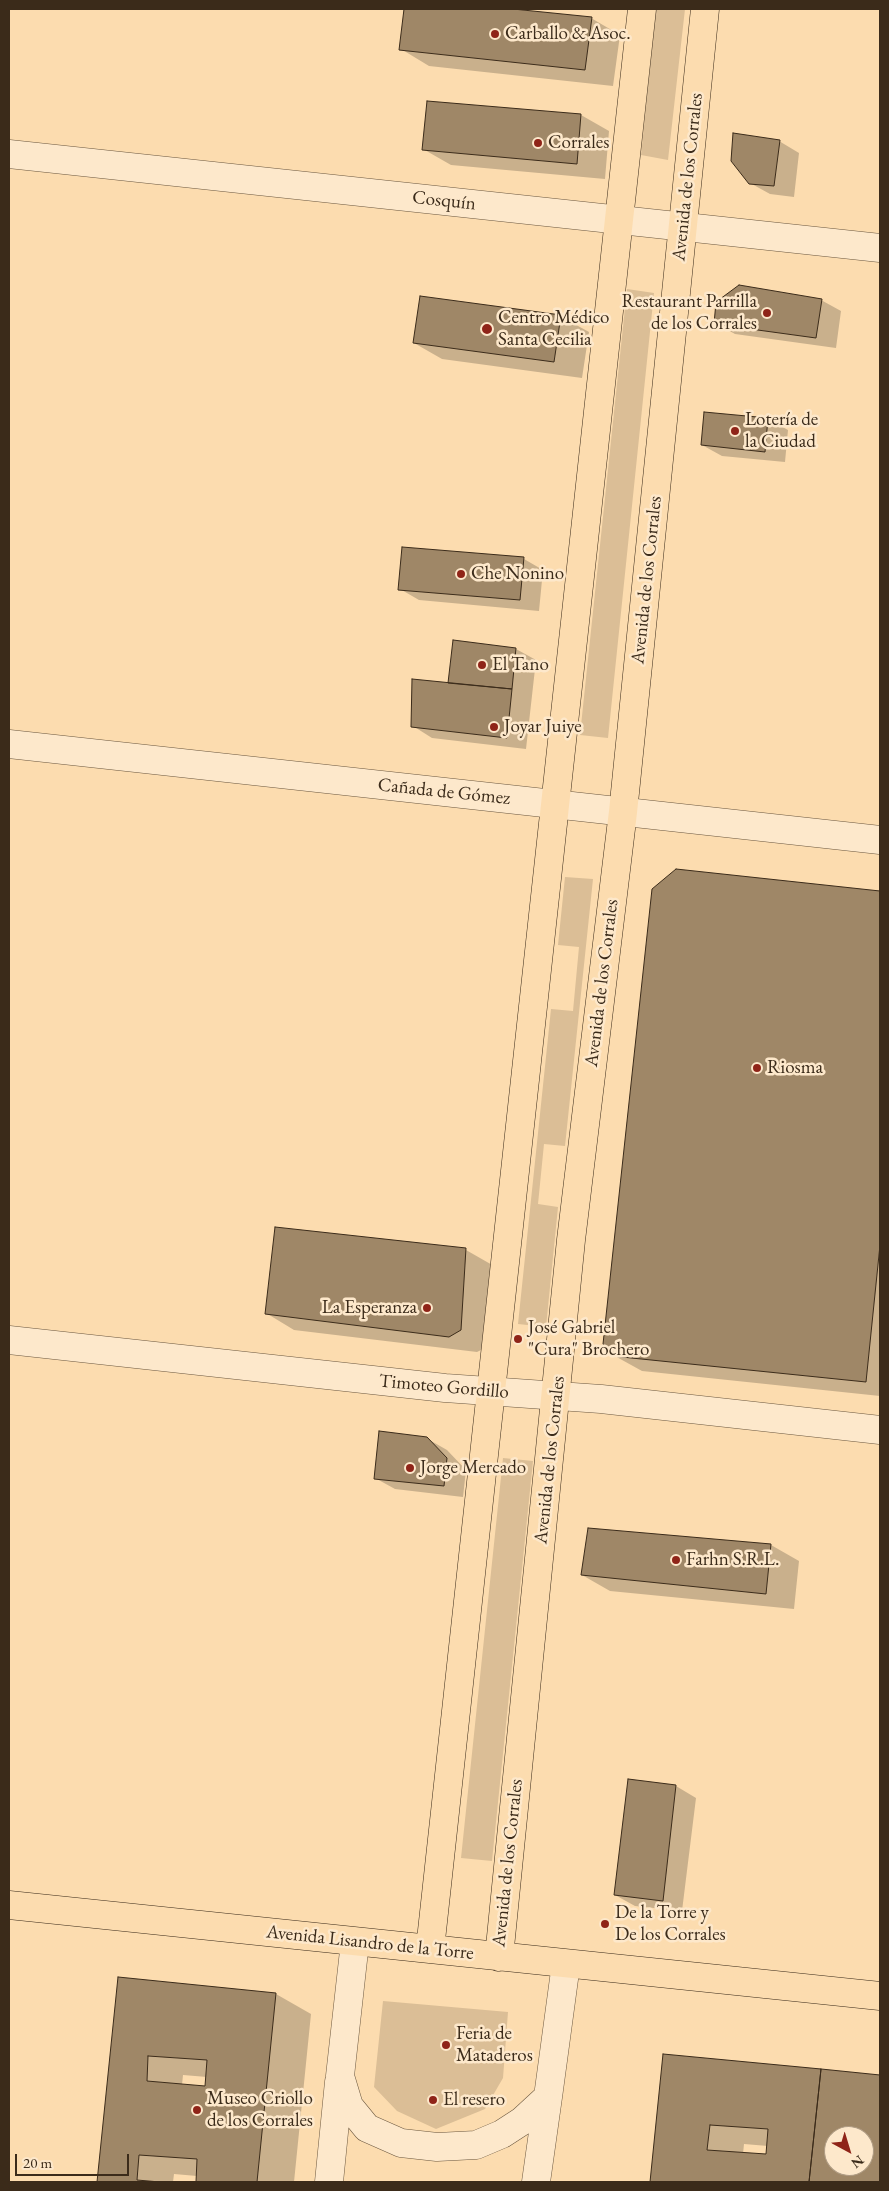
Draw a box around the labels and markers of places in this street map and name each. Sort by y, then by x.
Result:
place label: Carballo & Asoc. [505,23,631,45]
marker: Carballo & Asoc. [489,28,501,40]
place label: Corrales [548,132,609,154]
marker: Corrales [532,137,544,149]
place label: Restaurant Parrilla de los Corrales [621,291,757,335]
place label: Centro Médico Santa Cecilia [498,307,609,351]
marker: Restaurant Parrilla de los Corrales [761,307,773,319]
marker: Centro Médico Santa Cecilia [480,322,494,336]
place label: Lotería de la Ciudad [745,409,818,453]
marker: Lotería de la Ciudad [729,425,741,437]
place label: Che Nonino [471,563,564,585]
marker: Che Nonino [455,568,467,580]
place label: El Tano [492,654,549,676]
marker: El Tano [476,659,488,671]
place label: Joyar Juiye [504,716,582,738]
marker: Joyar Juiye [488,721,500,733]
place label: Riosma [767,1057,823,1079]
marker: Riosma [751,1062,763,1074]
place label: La Esperanza [322,1297,417,1319]
marker: La Esperanza [421,1302,433,1314]
place label: José Gabriel "Cura" Brochero [528,1317,649,1361]
marker: José Gabriel "Cura" Brochero [512,1333,524,1345]
place label: Jorge Mercado [420,1457,526,1479]
marker: Jorge Mercado [404,1462,416,1474]
place label: Farhn S.R.L. [686,1549,779,1571]
marker: Farhn S.R.L. [670,1554,682,1566]
place label: De la Torre y De los Corrales [615,1902,726,1946]
marker: De la Torre y De los Corrales [599,1918,611,1930]
place label: Feria de Mataderos [456,2023,533,2067]
marker: Feria de Mataderos [440,2039,452,2051]
place label: Museo Criollo de los Corrales [207,2088,313,2132]
place label: El resero [443,2089,505,2111]
marker: El resero [427,2094,439,2106]
marker: Museo Criollo de los Corrales [191,2104,203,2116]

